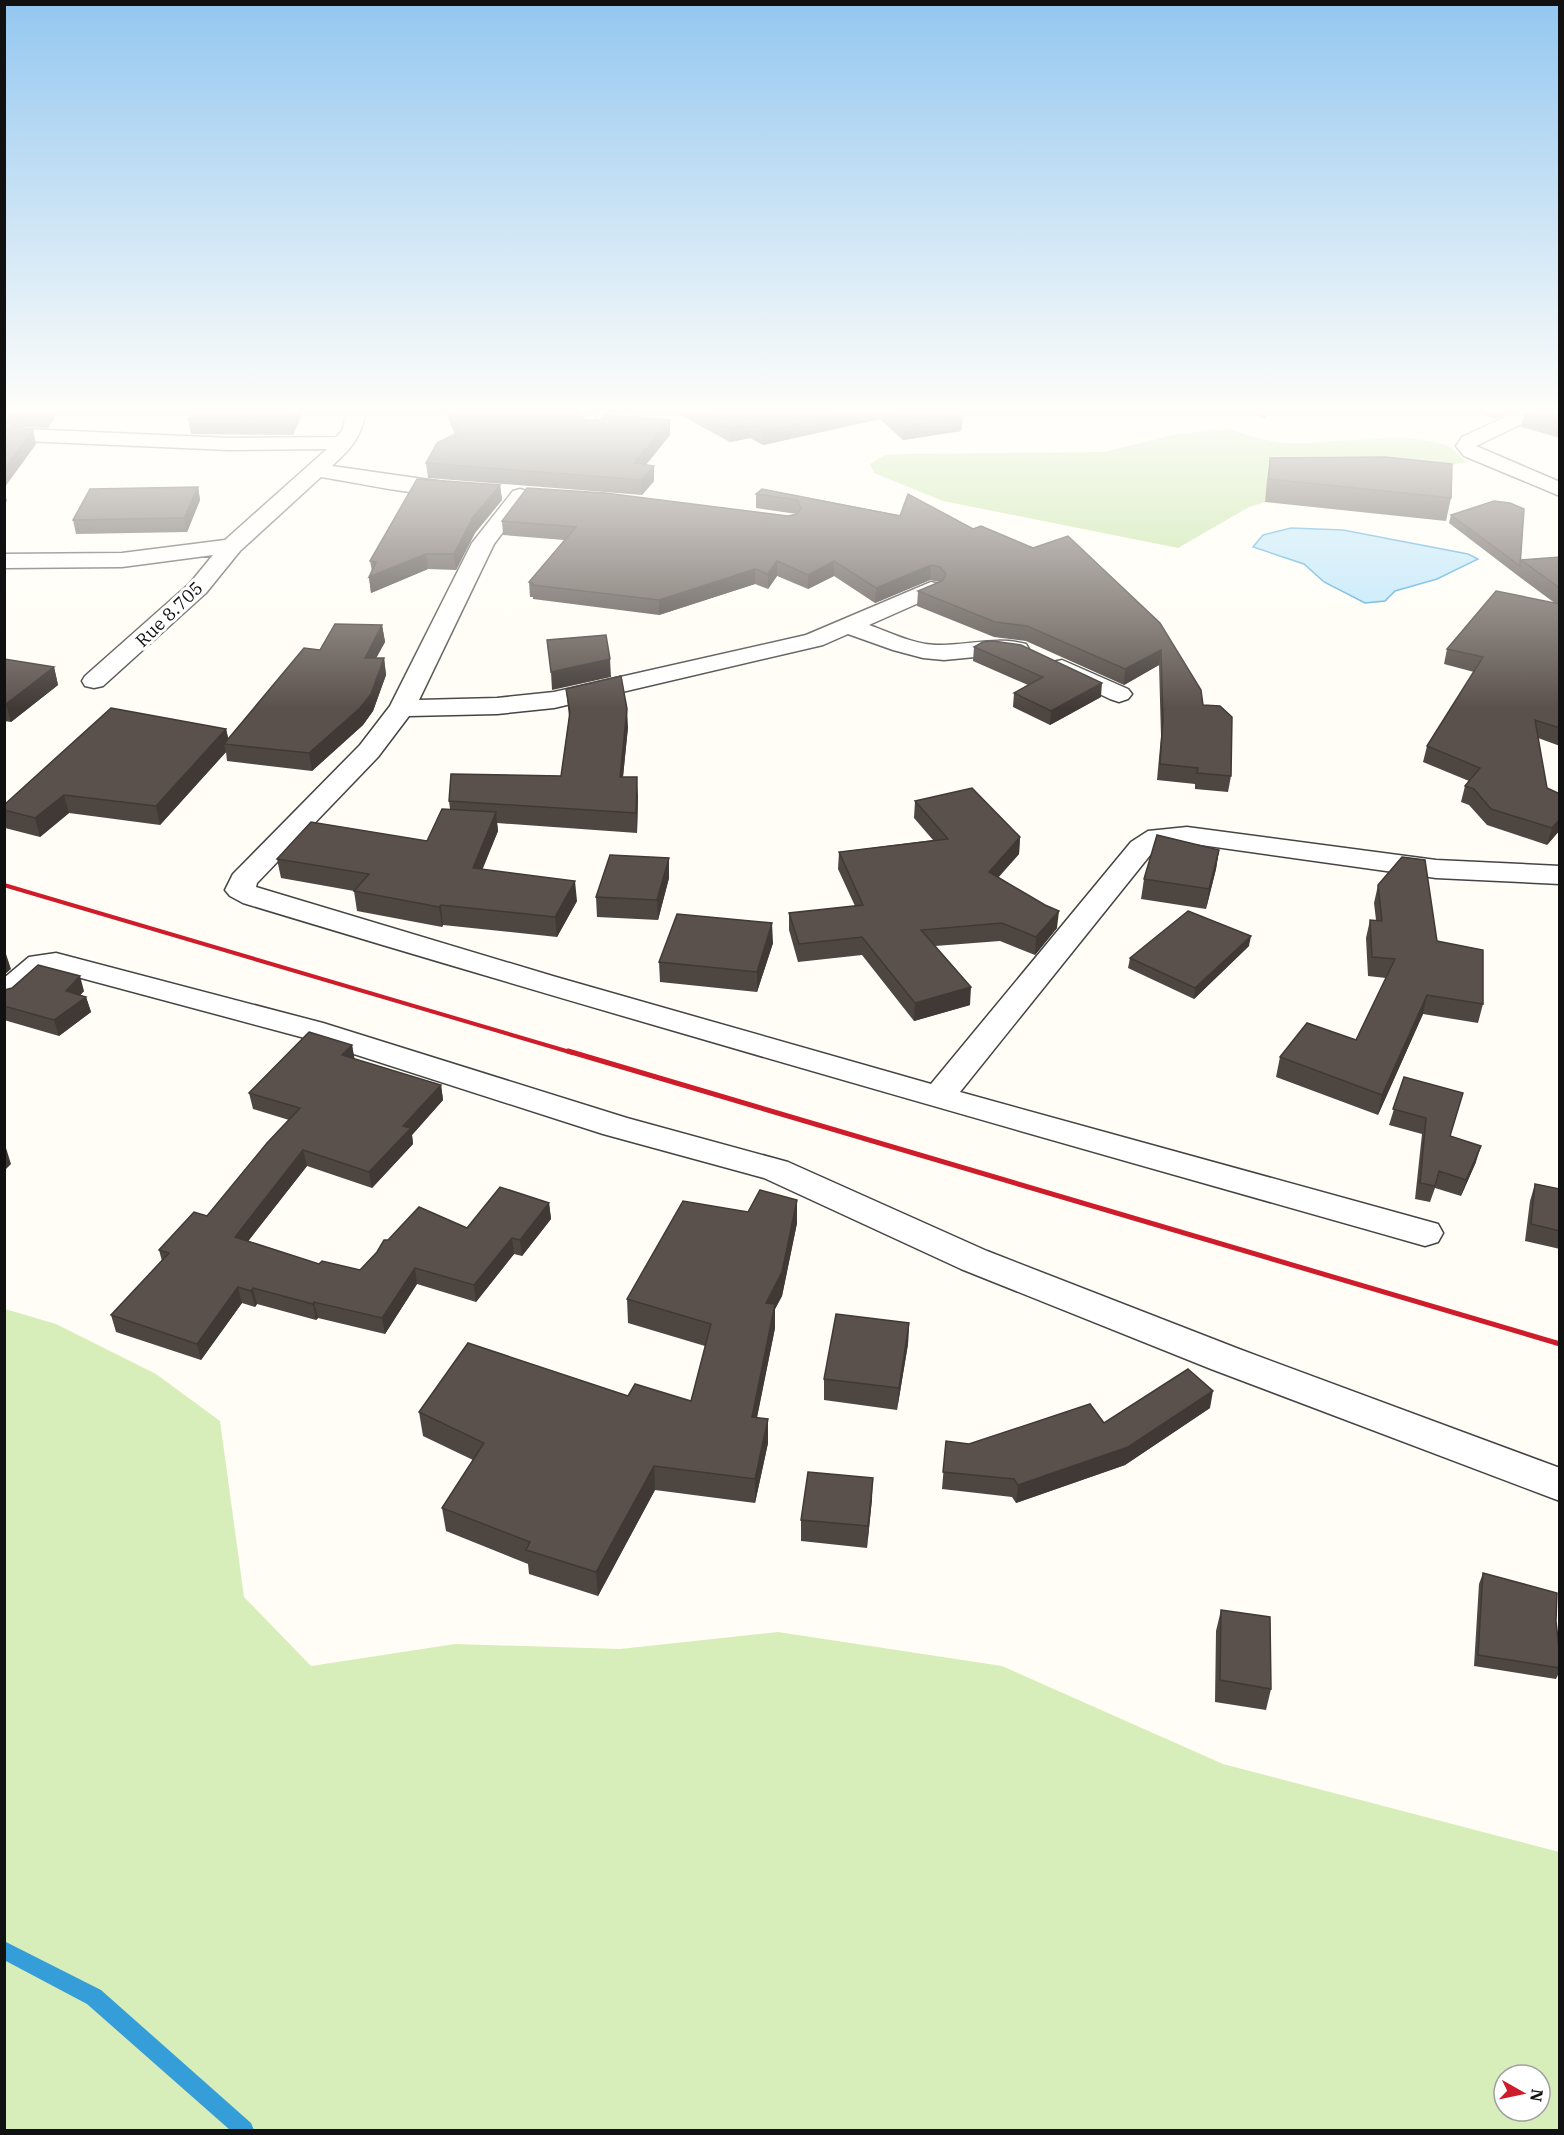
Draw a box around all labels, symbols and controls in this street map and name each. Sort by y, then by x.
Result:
street label: Rue 8.705 [130,576,208,652]
north arrow [1492,2063,1552,2123]
text: N [1526,2088,1548,2103]

